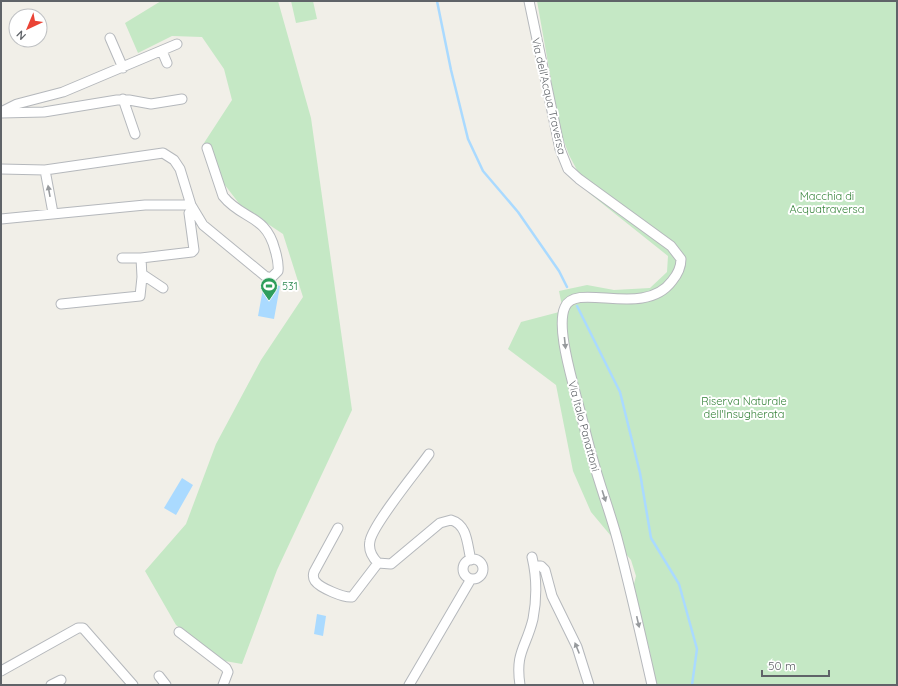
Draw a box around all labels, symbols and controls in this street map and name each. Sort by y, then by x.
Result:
north arrow [8,8,48,48]
text: N [13,27,29,43]
street label: Via dell'Acqua Traversa [529,36,569,156]
one-way arrow [45,185,51,197]
park label: Macchia di Acquatraversa [790,189,864,216]
sports icon: 531 [259,276,279,301]
place label: 531 [282,279,298,293]
one-way arrow [561,337,568,350]
street label: Via Italo Panattoni [565,379,603,473]
park label: Riserva Naturale dell'Insugherata [701,394,787,421]
one-way arrow [601,491,607,503]
one-way arrow [635,616,641,628]
one-way arrow [574,641,580,653]
scale bar [762,652,829,678]
text: 50 m [768,658,796,673]

